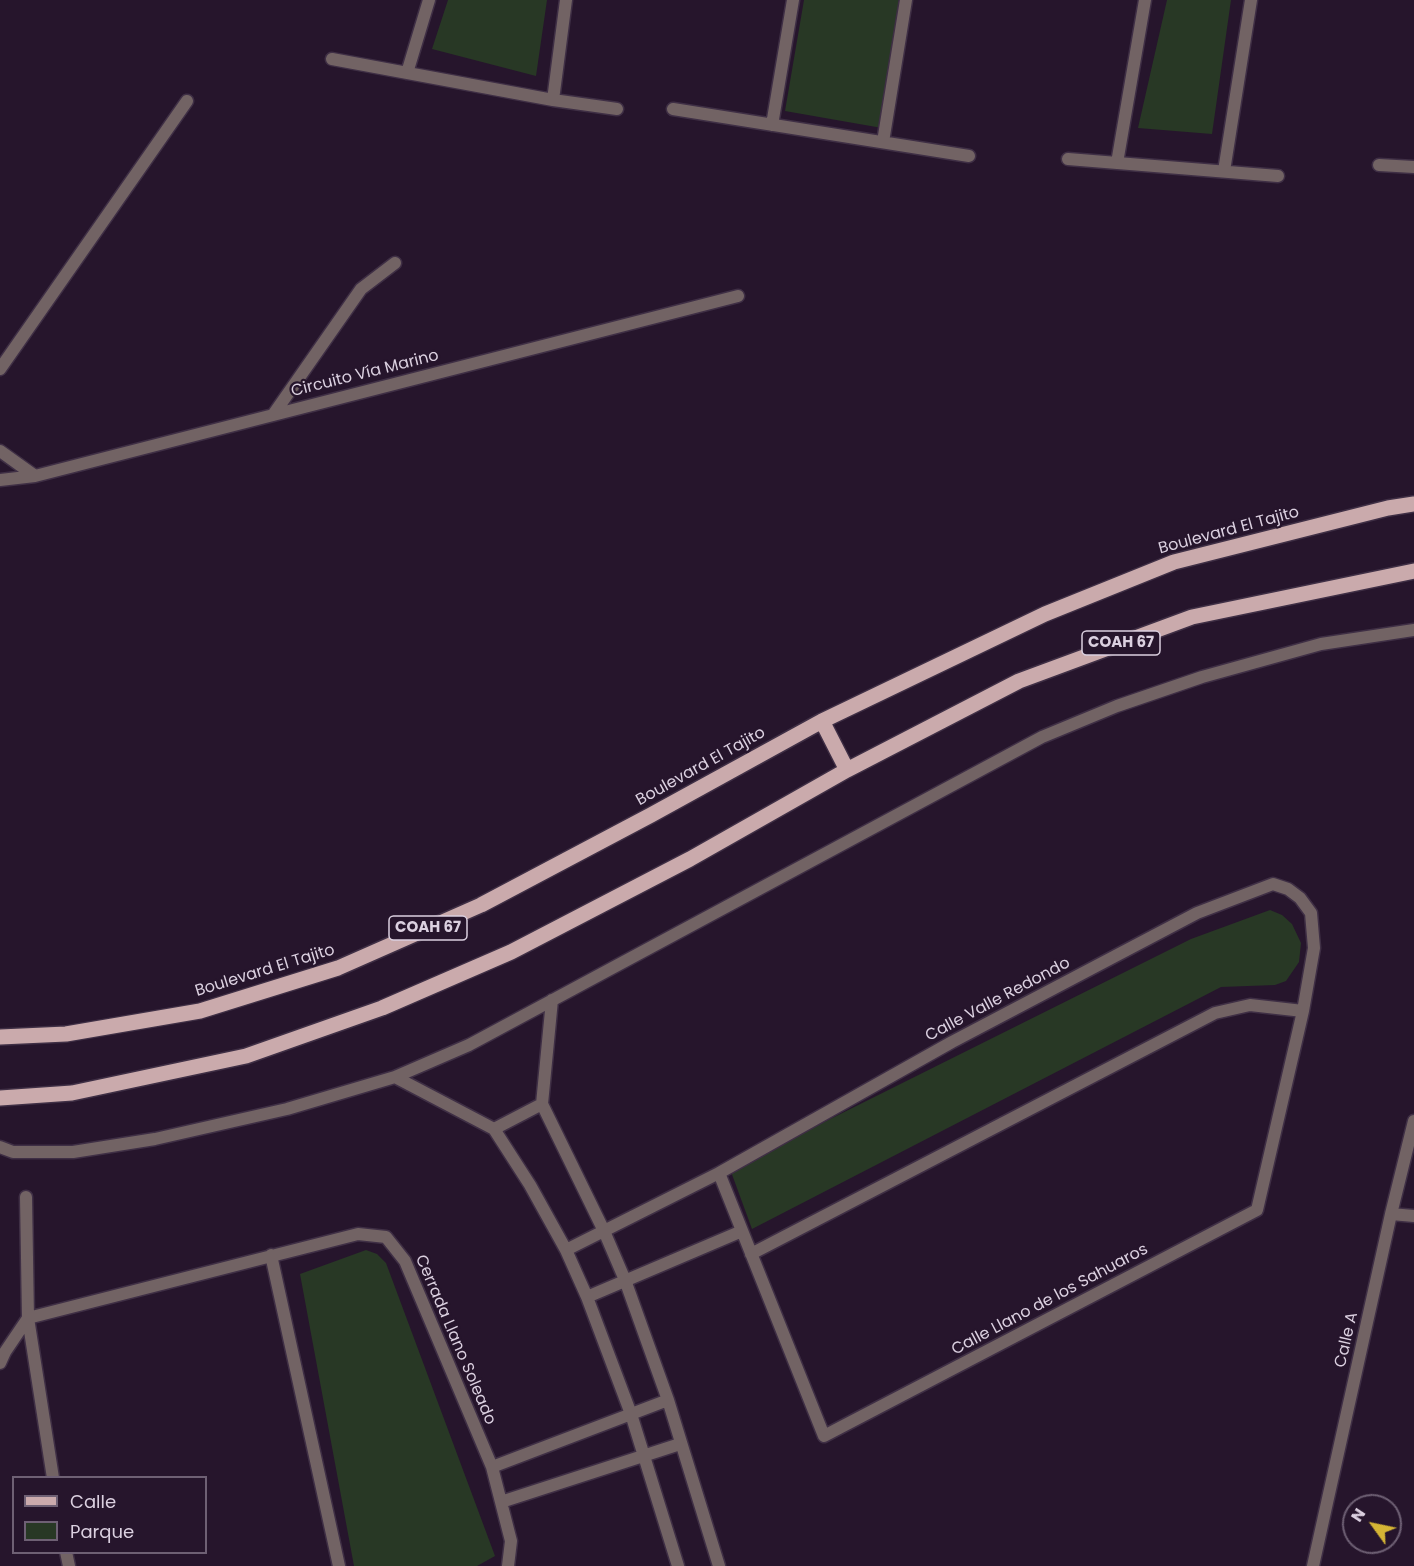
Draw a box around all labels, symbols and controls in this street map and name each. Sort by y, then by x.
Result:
street label: Circuito Vía Marino [289,346,441,402]
street label: Boulevard El Tajito [1157,503,1301,559]
road number: COAH 67 [1082,631,1160,655]
street label: Boulevard El Tajito [633,723,769,811]
road number: COAH 67 [389,916,467,940]
street label: Boulevard El Tajito [193,941,337,1001]
street label: Calle Valle Redondo [922,954,1074,1046]
street label: Calle Llano de los Sahuaros [949,1240,1151,1360]
street label: Cerrada Llano Soleado [410,1252,500,1428]
street label: Calle A [1331,1311,1363,1369]
legend [12,1476,207,1554]
text: Calle [70,1489,116,1514]
north arrow [1342,1494,1402,1554]
text: N [1345,1504,1371,1526]
text: Parque [70,1519,134,1544]

